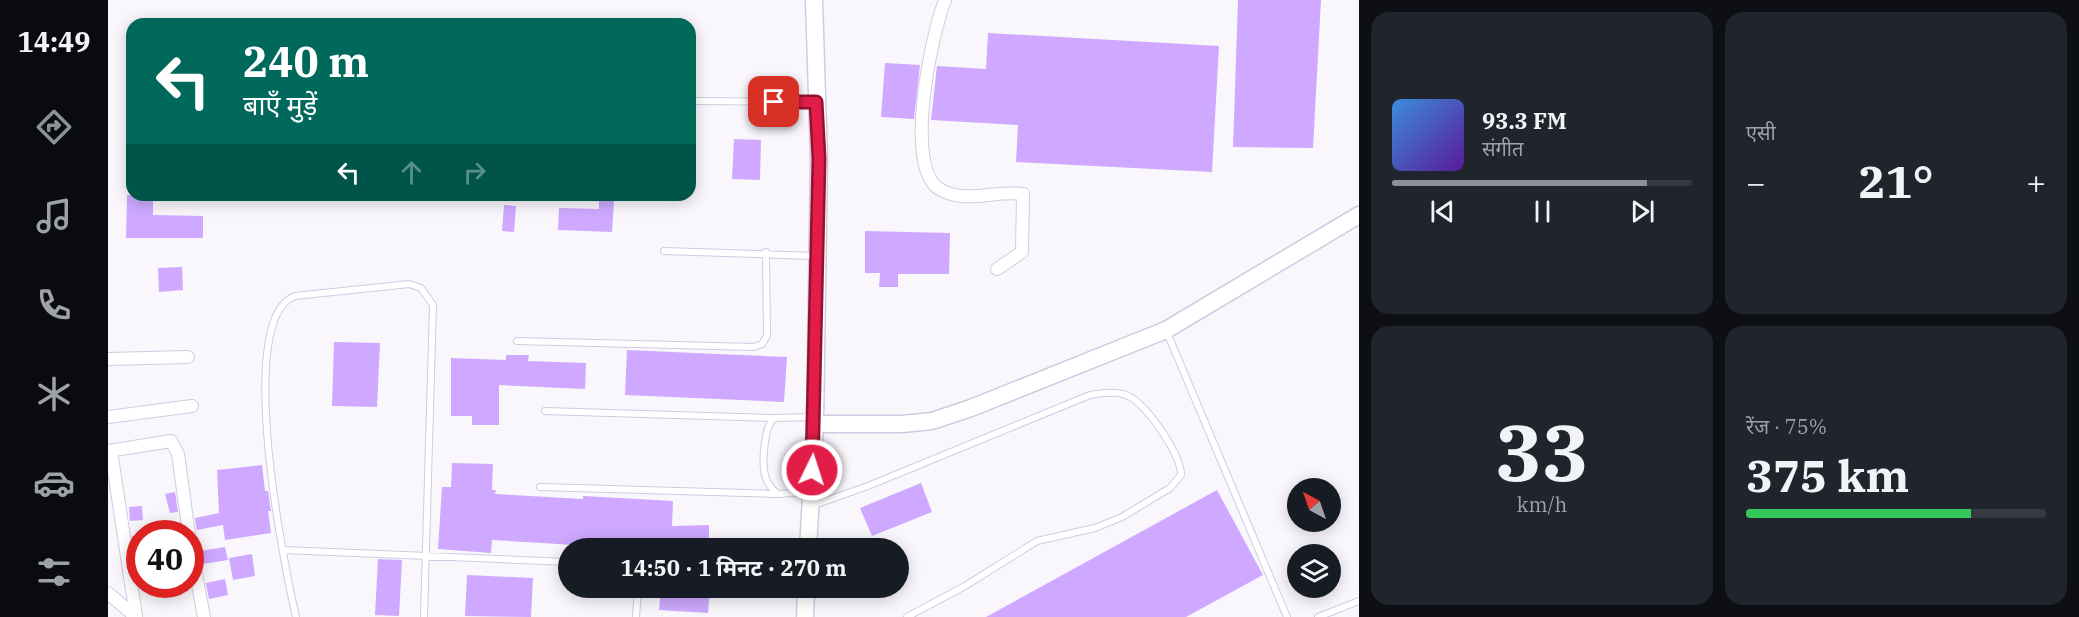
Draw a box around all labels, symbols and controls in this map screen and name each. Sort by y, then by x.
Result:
text: 14:49 [18,24,90,59]
text: 240 m [243,34,369,89]
icon: left [144,42,222,120]
pin [748,76,799,127]
icon: arrive [757,85,790,118]
text: बाएँ मुड़ें [243,87,317,122]
icon: directions [33,106,75,148]
text: 93.3 FM [1482,106,1567,135]
text: एसी [1746,119,1776,146]
text: संगीत [1482,135,1523,162]
text: 21° [1858,152,1934,210]
icon: left [332,156,365,189]
icon: ahead [395,156,428,189]
icon: right [458,156,491,189]
text: − [1746,161,1766,204]
text: + [2026,161,2046,204]
icon: music [33,195,75,237]
icon: previous [1426,195,1459,228]
icon: pause [1526,195,1559,228]
icon: next [1626,195,1659,228]
icon: phone [33,284,75,326]
icon: climate [33,373,75,415]
text: 33 [1495,401,1589,502]
text: रेंज · 75% [1746,413,1827,440]
position arrow [780,438,844,502]
text: 375 km [1746,446,1909,504]
icon: car [33,462,75,504]
north arrow [1287,478,1341,532]
map controls [1287,478,1341,598]
text: km/h [1517,491,1567,518]
speed limit sign: 40 [126,520,204,598]
button: layers [1287,544,1341,598]
icon: filters [33,551,75,593]
text: 14:50 · 1 मिनट · 270 m [620,553,847,582]

